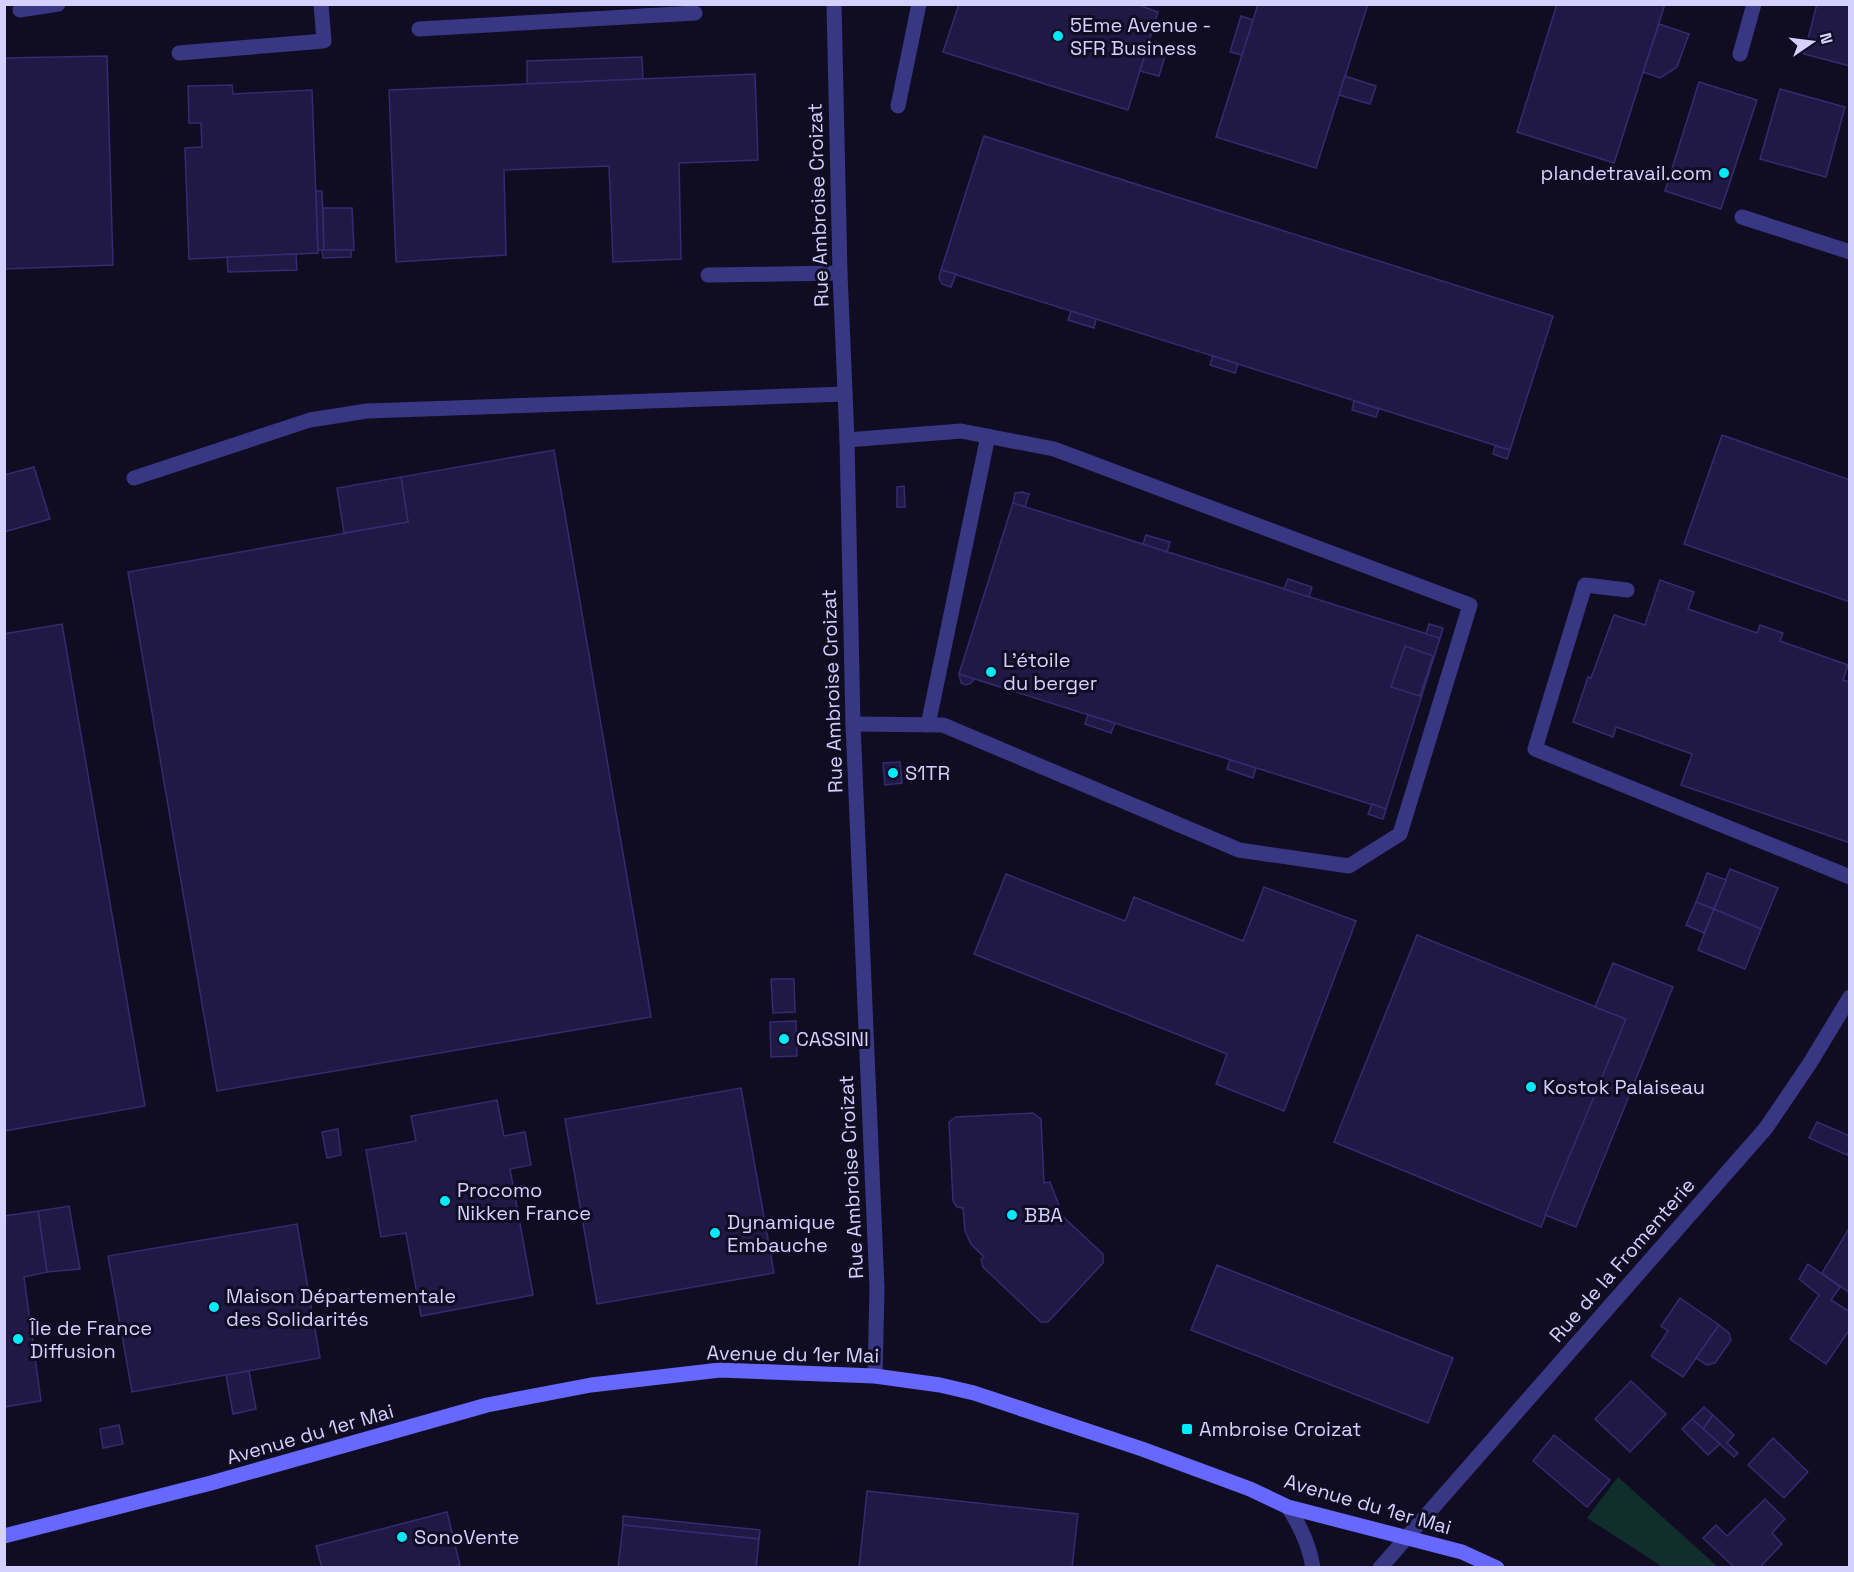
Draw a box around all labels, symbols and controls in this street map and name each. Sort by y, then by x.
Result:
place label: 5Eme Avenue - SFR Business [1070,12,1211,61]
north arrow [1782,12,1842,72]
marker: 5Eme Avenue - SFR Business [1051,29,1065,43]
text: N [1815,31,1838,46]
street label: Rue Ambroise Croizat [801,103,835,307]
place label: plandetravail.com [1541,160,1712,186]
marker: plandetravail.com [1717,166,1731,180]
street label: Rue Ambroise Croizat [815,589,849,793]
place label: L'étoile du berger [1003,647,1097,696]
marker: L'étoile du berger [984,665,998,679]
place label: S1TR [905,760,950,786]
marker: S1TR [886,766,900,780]
place label: CASSINI [796,1026,869,1052]
marker: CASSINI [777,1032,791,1046]
street label: Rue Ambroise Croizat [833,1074,869,1280]
place label: Kostok Palaiseau [1543,1074,1705,1100]
marker: Kostok Palaiseau [1524,1080,1538,1094]
street label: Rue de la Fromenterie [1543,1172,1701,1348]
place label: Procomo Nikken France [457,1177,591,1226]
marker: Procomo Nikken France [438,1194,452,1208]
place label: BBA [1024,1202,1063,1228]
marker: BBA [1005,1208,1019,1222]
place label: Dynamique Embauche [727,1209,835,1258]
marker: Dynamique Embauche [708,1226,722,1240]
place label: Maison Départementale des Solidarités [226,1283,456,1332]
marker: Maison Départementale des Solidarités [207,1300,221,1314]
place label: Île de France Diffusion [28,1315,152,1364]
marker: Île de France Diffusion [11,1332,25,1346]
street label: Avenue du 1er Mai [706,1339,880,1369]
street label: Avenue du 1er Mai [223,1398,397,1470]
place label: Ambroise Croizat [1199,1416,1361,1442]
marker: Ambroise Croizat [1180,1422,1194,1436]
street label: Avenue du 1er Mai [1281,1468,1455,1540]
place label: SonoVente [414,1524,519,1550]
marker: SonoVente [395,1530,409,1544]

